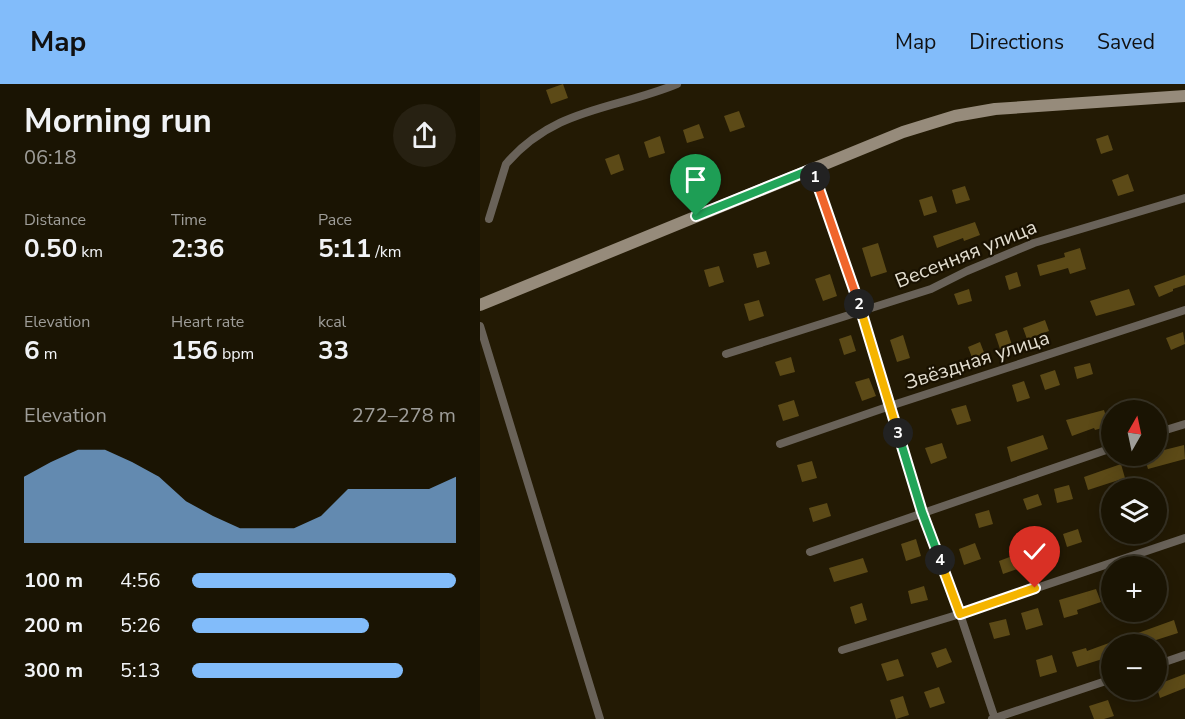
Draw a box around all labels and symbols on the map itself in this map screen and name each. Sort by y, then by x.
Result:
pin [670,154,721,216]
pin: 1 [800,162,830,192]
street label: Весенняя улица [891,213,1041,295]
pin: 2 [844,289,874,319]
street label: Звёздная улица [901,324,1053,396]
north arrow [1101,400,1167,466]
pin: 3 [883,418,913,448]
pin [1009,526,1060,588]
pin: 4 [925,545,955,575]

